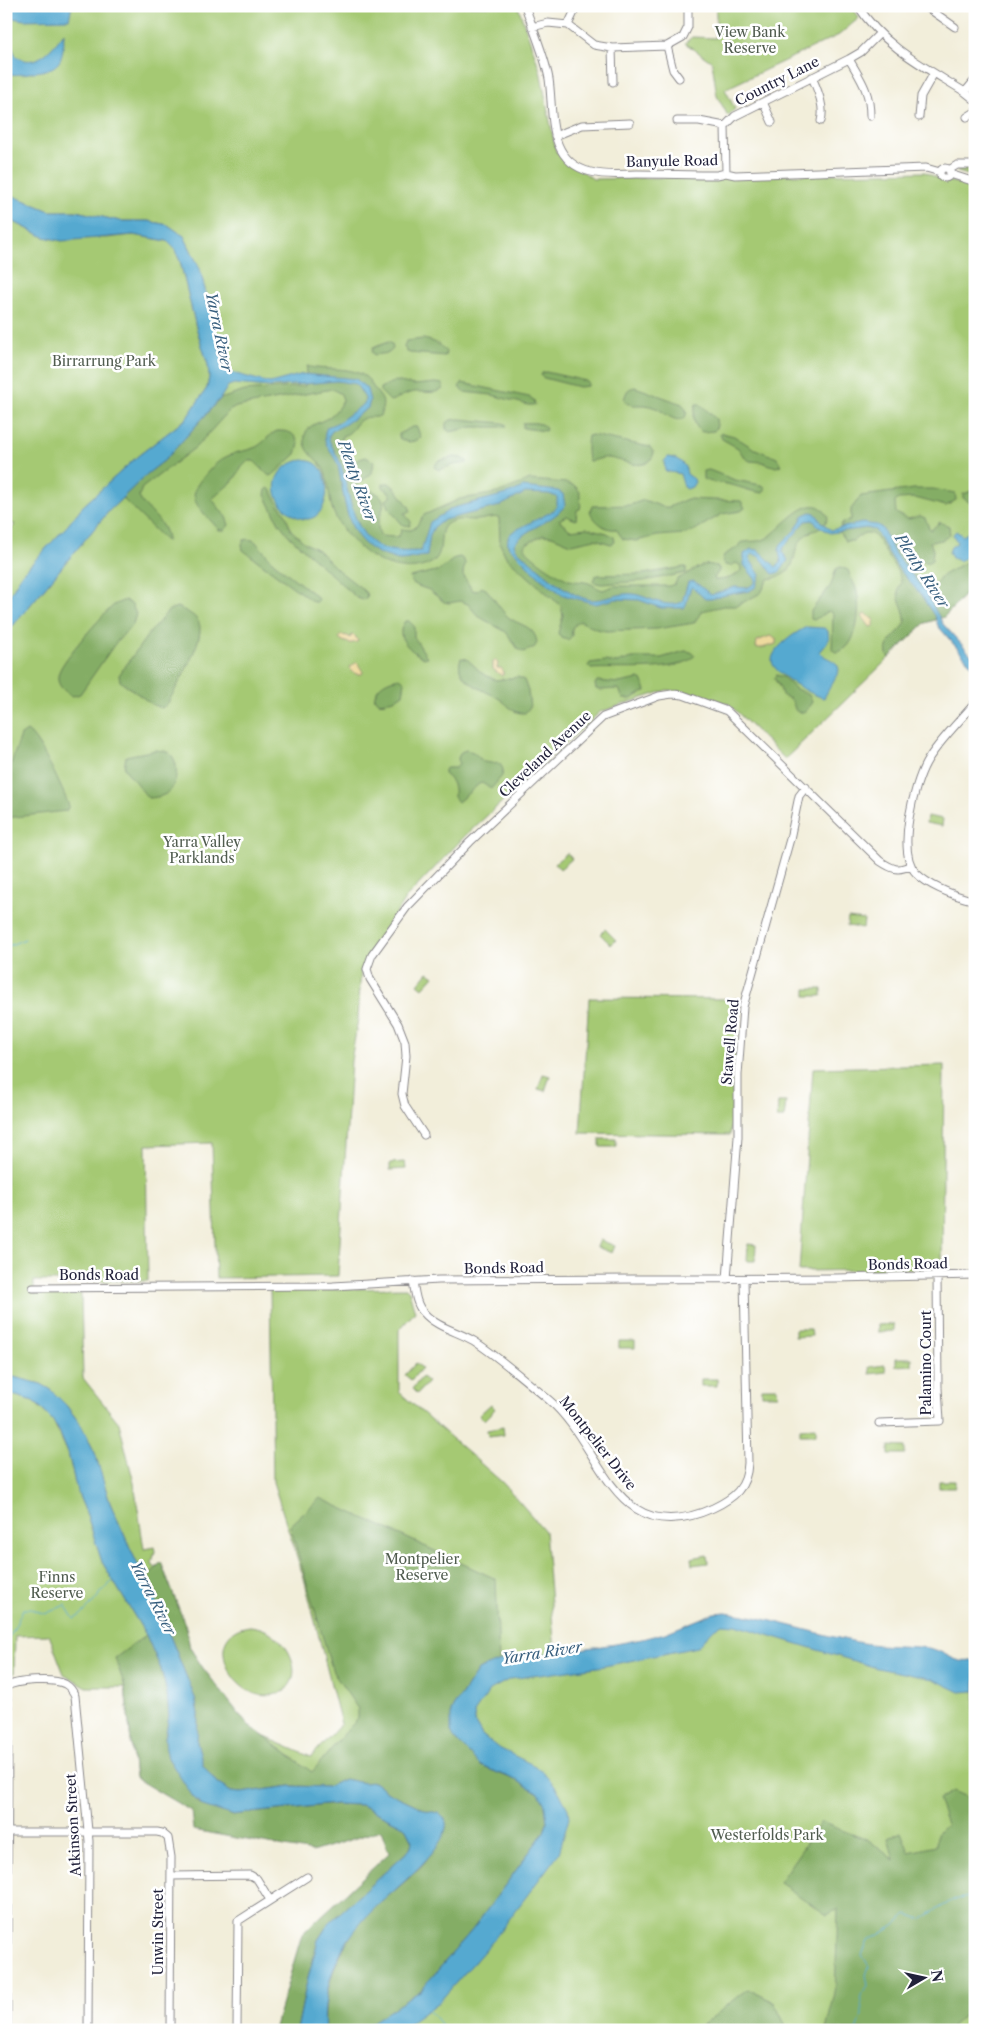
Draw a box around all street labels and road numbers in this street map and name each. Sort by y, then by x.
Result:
street label: Country Lane [732,52,822,110]
street label: Banyule Road [626,151,719,171]
street label: Cleveland Avenue [495,707,595,801]
street label: Stawell Road [717,998,743,1086]
street label: Bonds Road [868,1254,949,1274]
street label: Bonds Road [464,1258,545,1278]
street label: Bonds Road [59,1266,140,1284]
street label: Palamino Court [917,1310,935,1416]
street label: Montpelier Drive [556,1392,640,1494]
street label: Atkinson Street [61,1773,85,1878]
street label: Unwin Street [149,1889,167,1975]

